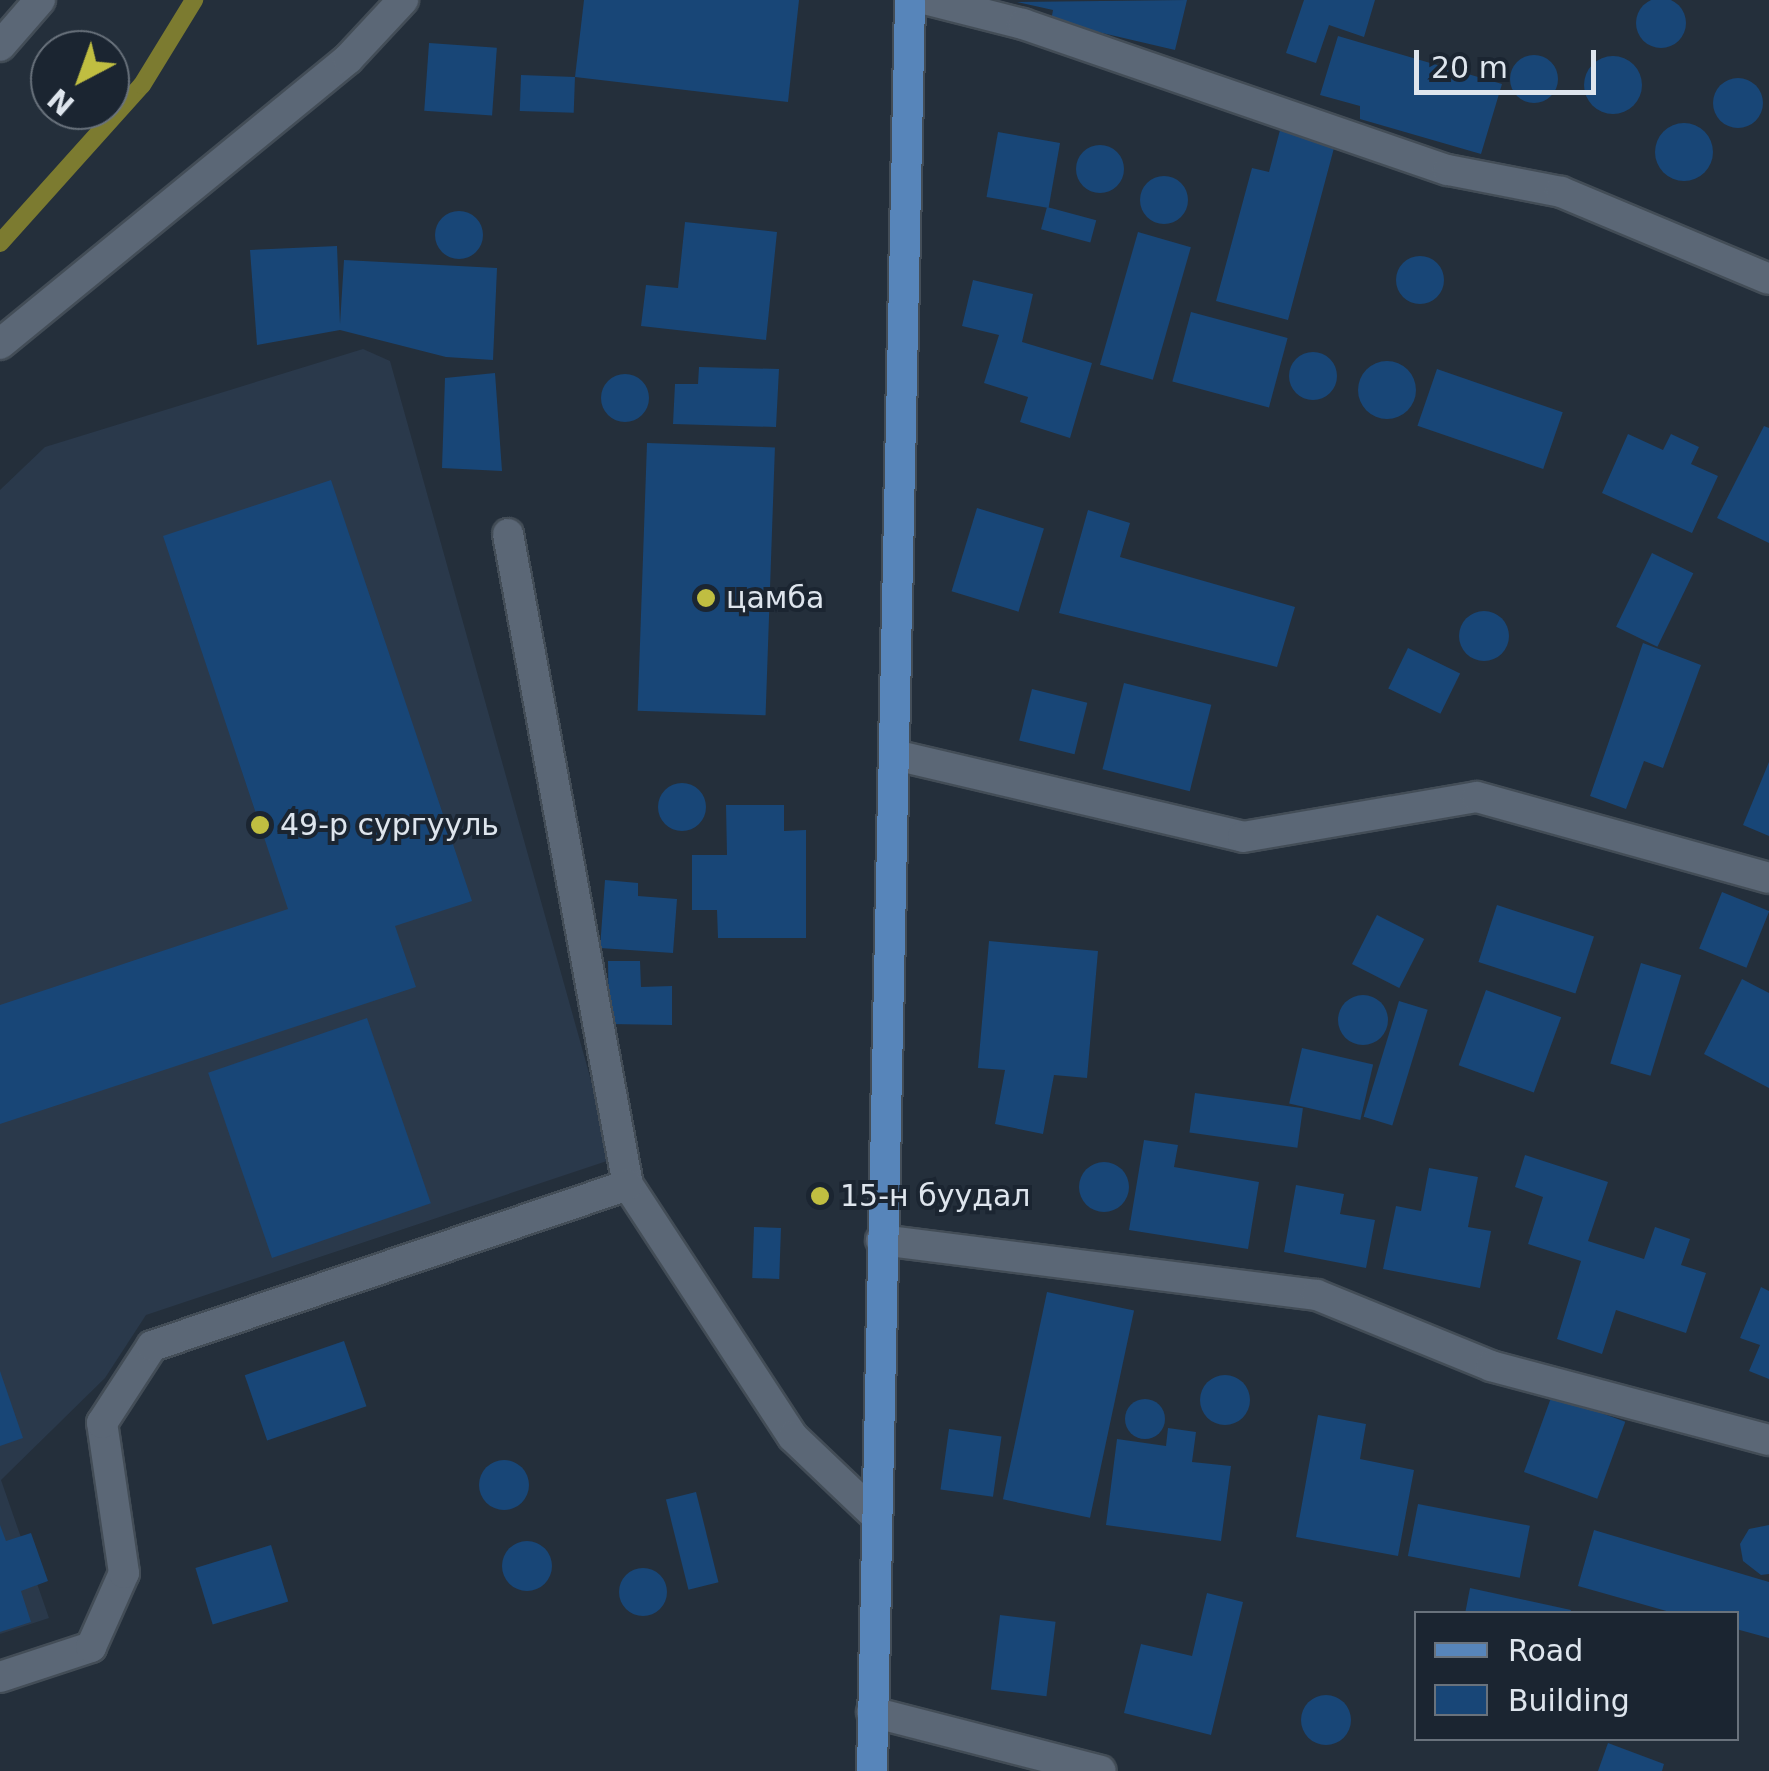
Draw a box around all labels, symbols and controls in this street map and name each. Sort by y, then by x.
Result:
north arrow [30,30,130,130]
scale bar [1419,30,1602,92]
text: 20 m [1431,50,1508,85]
text: N [42,81,81,122]
place label: цамба [726,580,824,616]
marker: цамба [695,587,717,609]
place label: 49-р сургууль [280,807,499,843]
marker: 49-р сургууль [249,814,271,836]
place label: 15-н буудал [840,1178,1030,1214]
marker: 15-н буудал [809,1185,831,1207]
legend [1414,1611,1739,1741]
text: Road [1508,1633,1583,1668]
text: Building [1508,1683,1630,1718]

